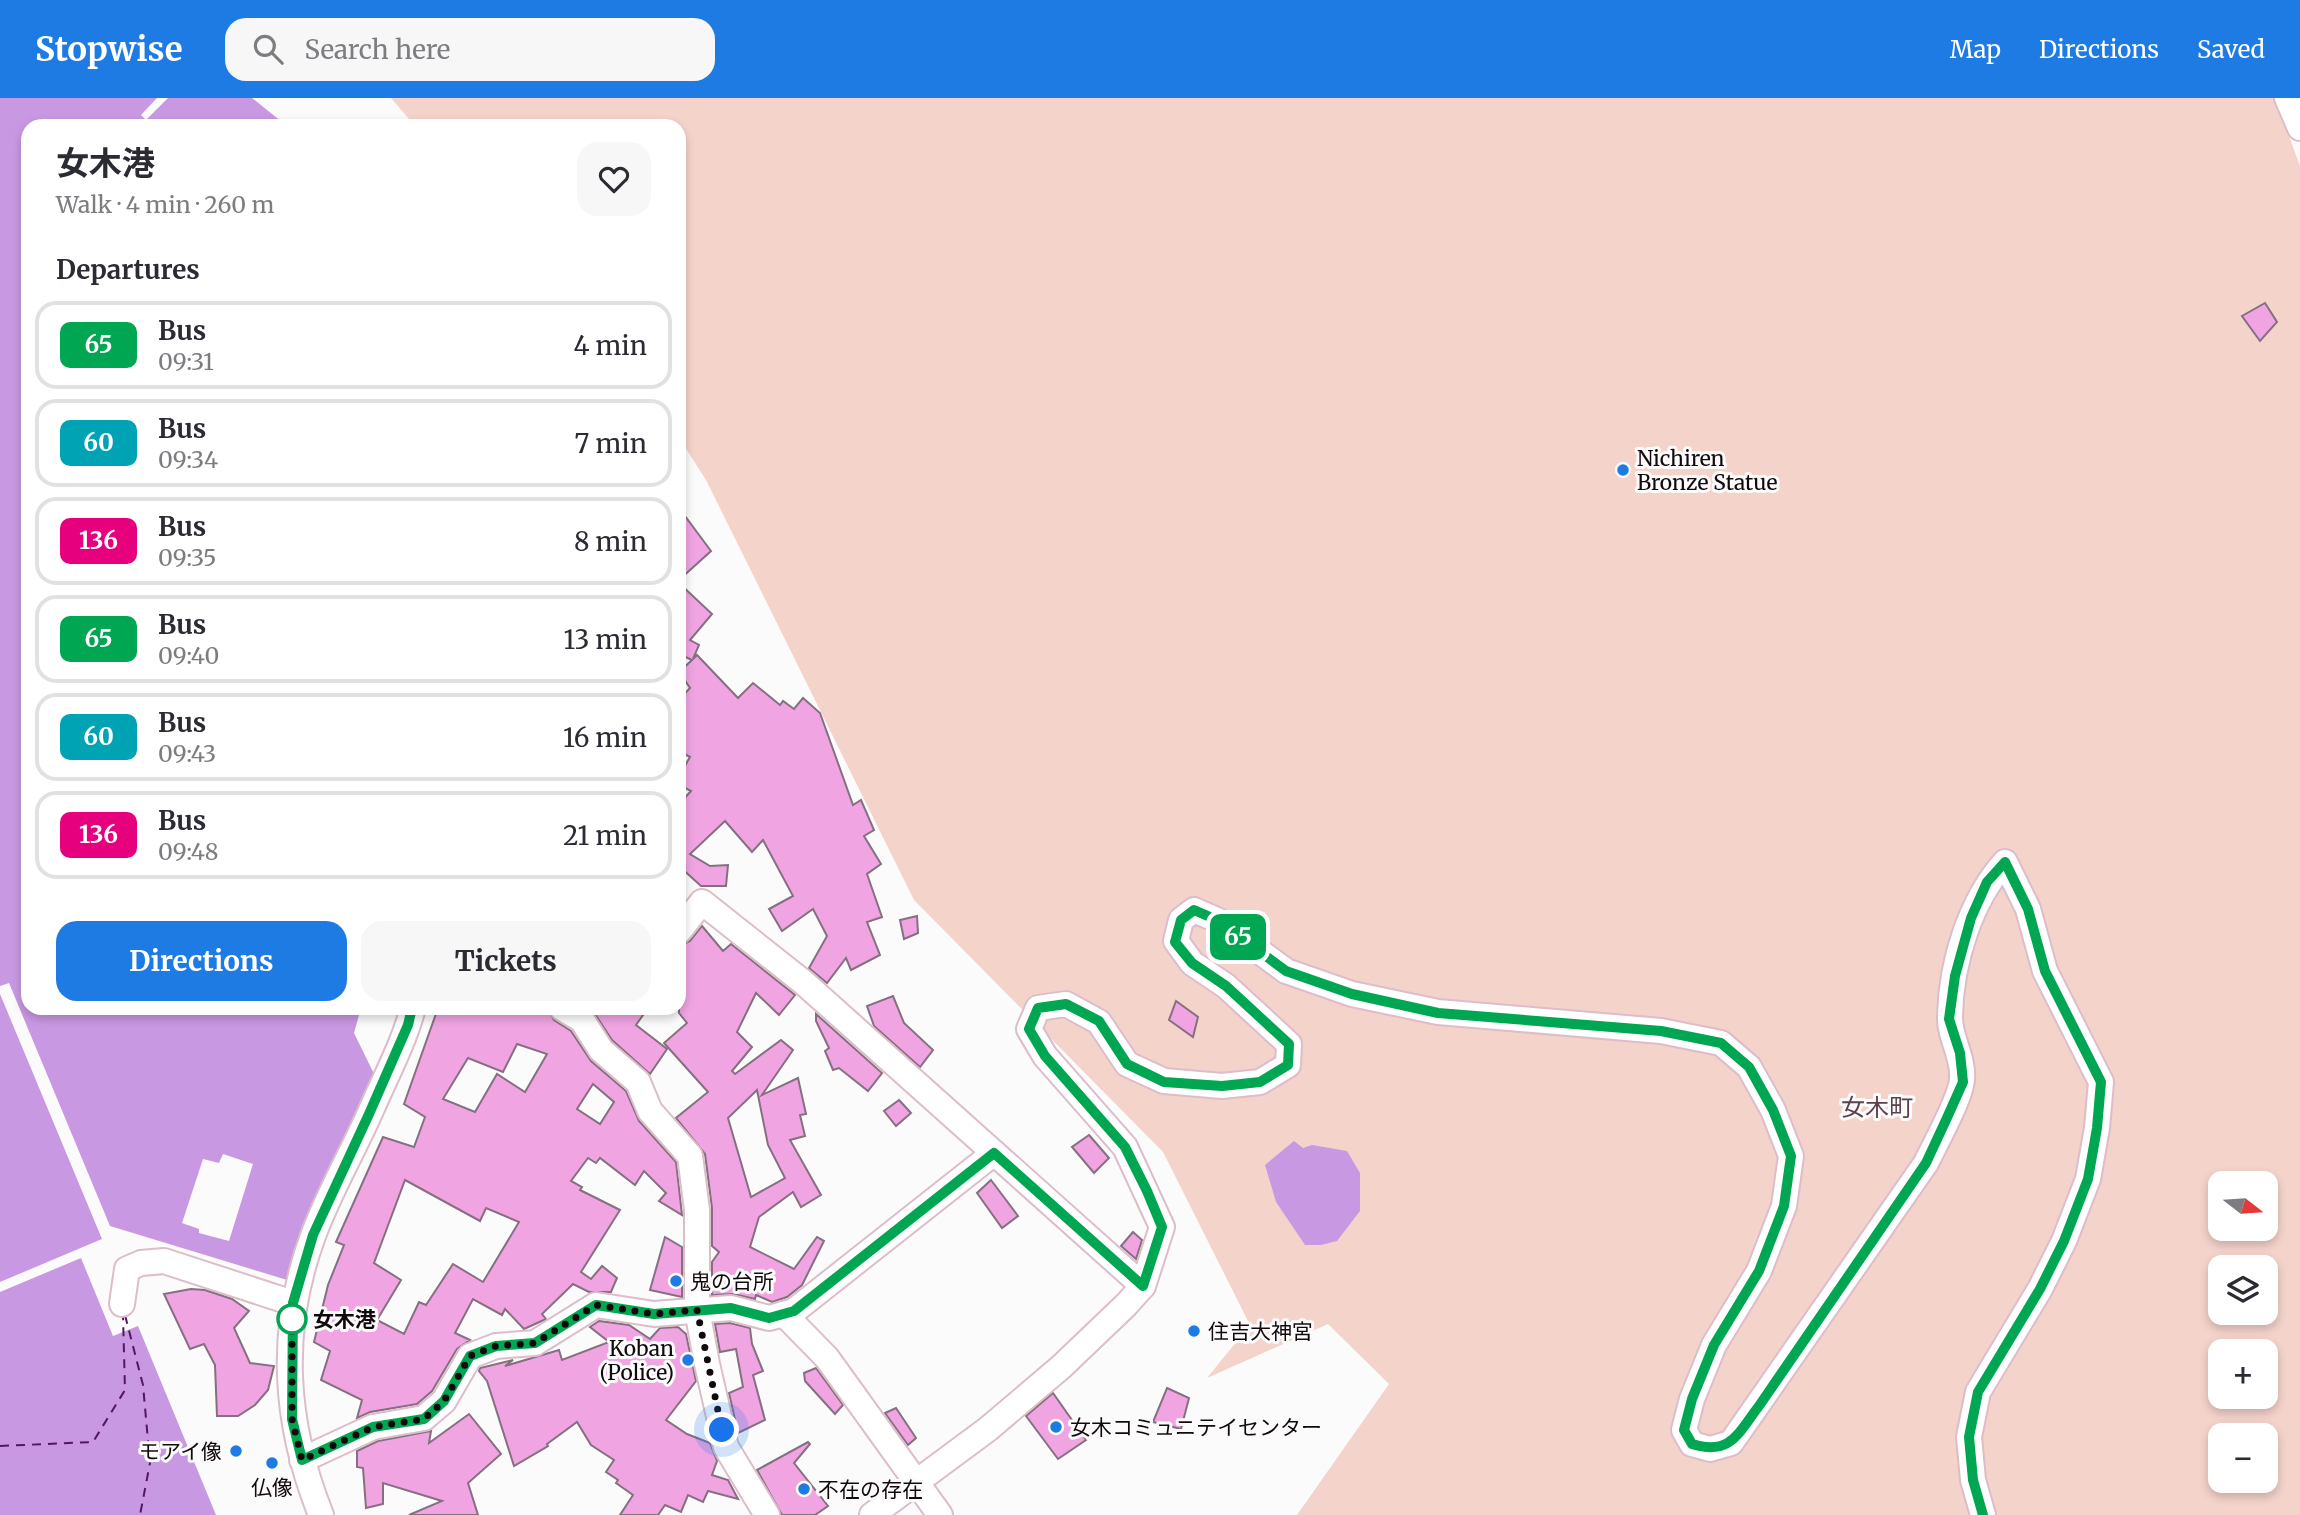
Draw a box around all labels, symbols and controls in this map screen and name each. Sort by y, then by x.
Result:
search box [225,18,715,81]
text: Stopwise [35,29,183,70]
icon: search [249,30,287,68]
text: Search here [305,33,450,66]
text: Map [1950,34,2001,65]
text: Directions [2039,34,2159,65]
text: Saved [2197,34,2265,65]
button: heart [577,142,651,216]
text: 女木港 [56,143,155,184]
text: Walk · 4 min · 260 m [56,190,274,219]
text: Departures [56,253,200,286]
text: Bus [158,314,206,347]
text: 65 [85,329,112,360]
text: 4 min [573,329,647,362]
text: 09:31 [158,347,214,376]
text: Bus [158,412,206,445]
text: 60 [83,427,114,458]
text: 7 min [575,427,647,460]
text: 09:34 [158,445,218,474]
place label: Nichiren Bronze Statue [1637,445,1777,496]
marker: Nichiren Bronze Statue [1615,462,1631,478]
text: Bus [158,510,206,543]
text: 136 [79,525,118,556]
text: 8 min [574,525,647,558]
text: 09:35 [158,543,216,572]
text: Bus [158,608,206,641]
text: 65 [85,623,112,654]
text: 13 min [563,623,647,656]
text: 09:40 [158,641,219,670]
text: Bus [158,706,206,739]
text: 60 [83,721,114,752]
text: 16 min [563,721,647,754]
text: 09:43 [158,739,216,768]
text: Bus [158,804,206,837]
text: 136 [79,819,118,850]
text: 21 min [563,819,647,852]
text: 09:48 [158,837,219,866]
line badge: 65 [1206,914,1270,960]
button: Directions [56,921,347,1001]
button: Tickets [361,921,651,1001]
text: 65 [1224,921,1252,952]
district label: 女木町 [1841,1092,1913,1123]
north arrow [2208,1171,2278,1241]
map controls [2208,1171,2278,1493]
button: layers [2208,1255,2278,1325]
place label: 鬼の台所 [690,1268,774,1295]
marker: 鬼の台所 [668,1273,684,1289]
marker: 女木港 [277,1304,307,1334]
place label: 女木港 [313,1306,376,1333]
place label: 住吉大神宮 [1208,1318,1313,1345]
marker: 住吉大神宮 [1186,1323,1202,1339]
place label: Koban (Police) [599,1335,674,1386]
button: + [2208,1339,2278,1409]
marker: Koban (Police) [680,1352,696,1368]
your location [704,1412,739,1447]
place label: 女木コミュニテイセンター [1070,1414,1322,1441]
marker: 女木コミュニテイセンター [1048,1419,1064,1435]
button: − [2208,1423,2278,1493]
place label: モアイ像 [139,1438,222,1465]
marker: モアイ像 [228,1443,244,1459]
marker: 仏像 [264,1455,280,1471]
place label: 仏像 [251,1474,293,1501]
place label: 不在の存在 [818,1476,923,1503]
marker: 不在の存在 [796,1481,812,1497]

